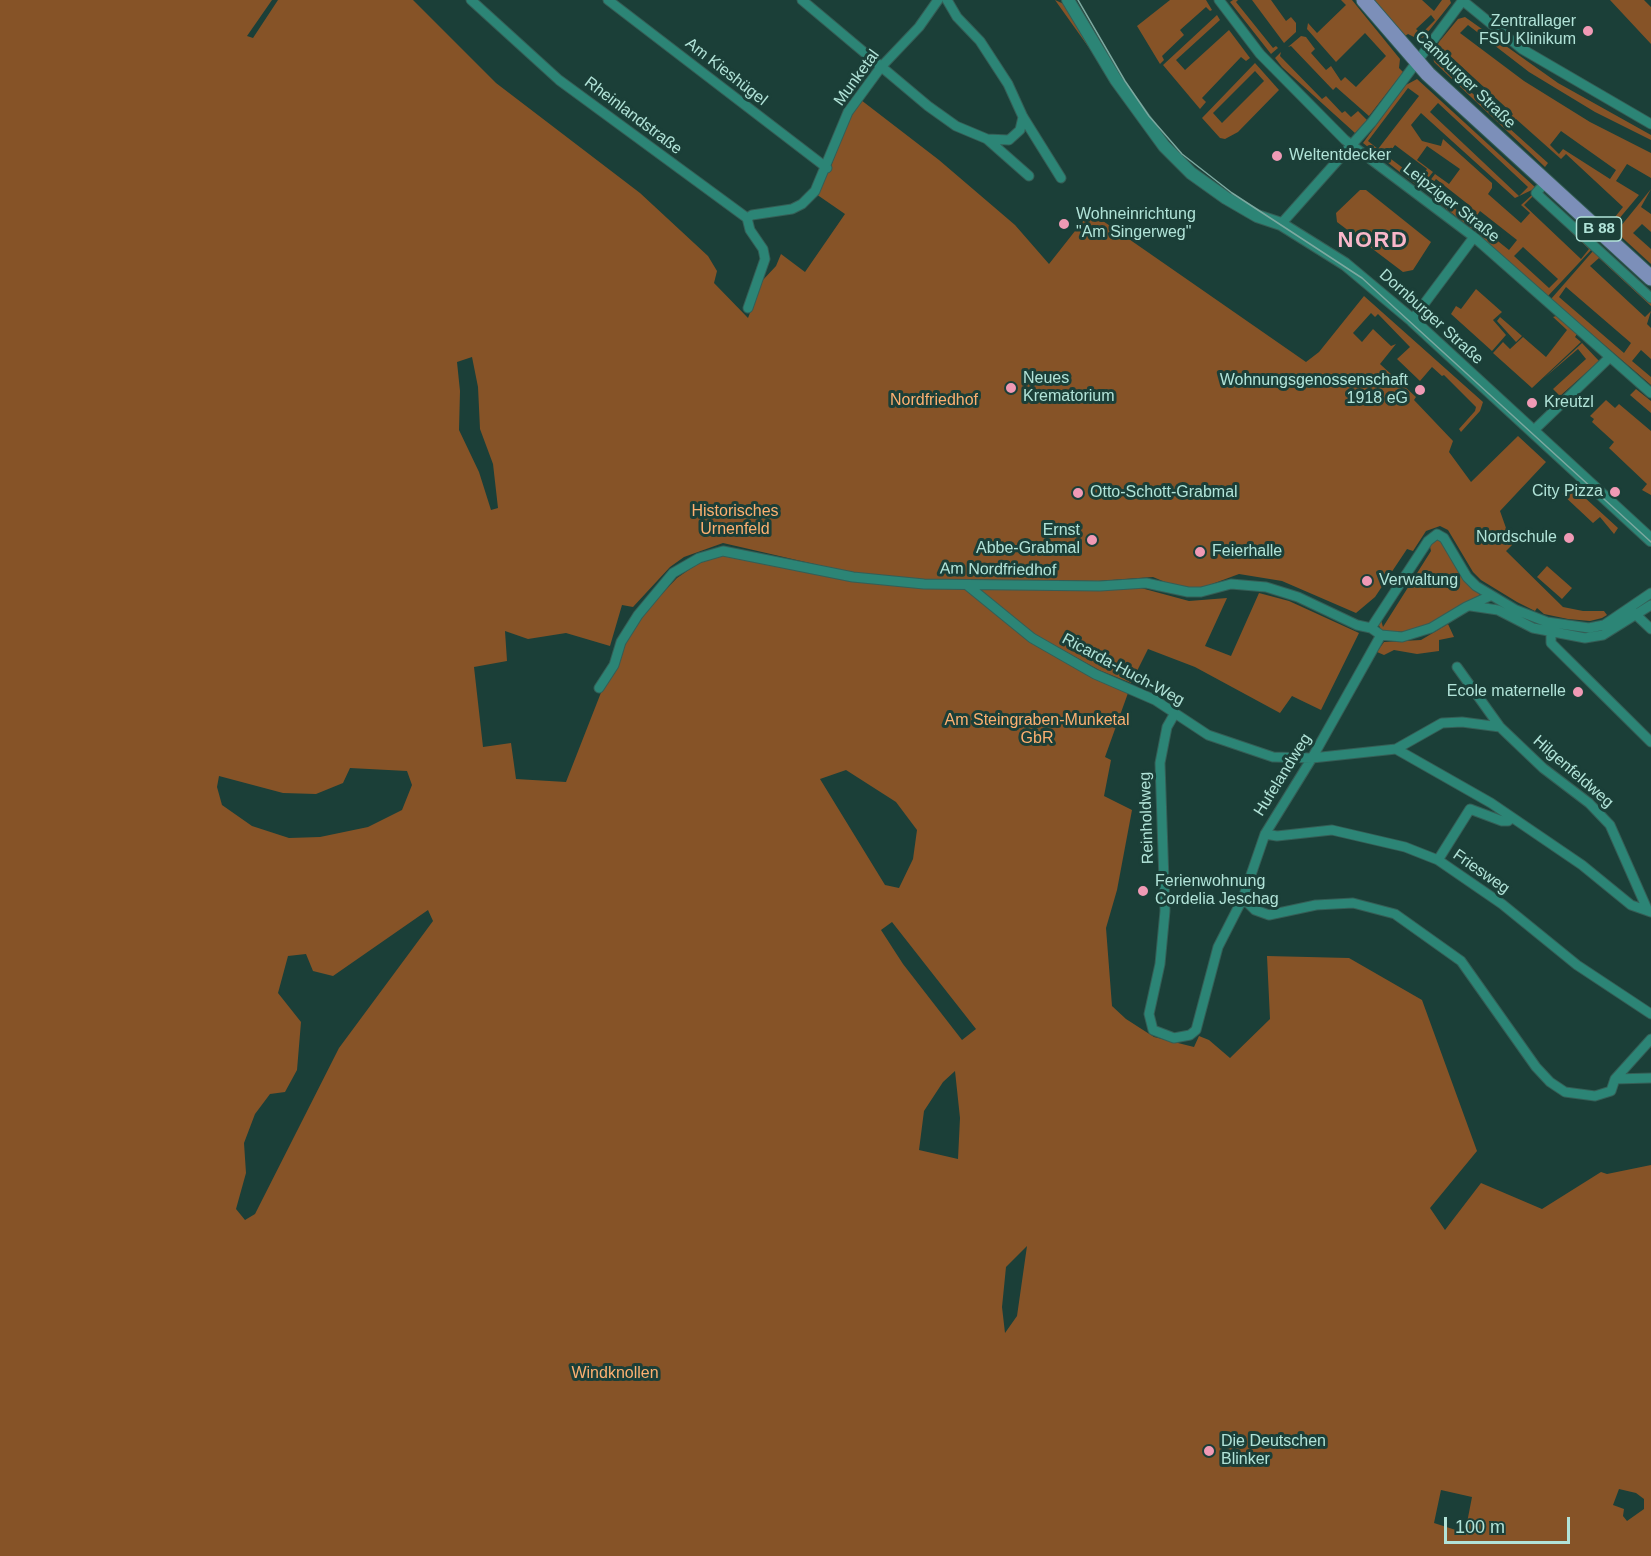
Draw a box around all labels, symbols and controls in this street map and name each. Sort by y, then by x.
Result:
place label: Zentrallager FSU Klinikum [1479,12,1576,50]
marker: Zentrallager FSU Klinikum [1581,24,1595,38]
street label: Camburger Straße [1411,27,1519,133]
street label: Am Kieshügel [681,34,771,110]
street label: Munketal [830,46,884,110]
street label: Rheinlandstraße [580,73,686,159]
place label: Weltentdecker [1289,146,1391,166]
marker: Weltentdecker [1270,149,1284,163]
street label: Leipziger Straße [1399,159,1503,247]
place label: Wohneinrichtung "Am Singerweg" [1076,205,1196,243]
marker: Wohneinrichtung "Am Singerweg" [1057,217,1071,231]
road number: B 88 [1576,217,1622,241]
district label: NORD [1338,228,1408,254]
street label: Dornburger Straße [1375,265,1487,369]
place label: Neues Krematorium [1023,369,1115,407]
place label: Wohnungsgenossenschaft 1918 eG [1220,371,1408,409]
marker: Neues Krematorium [1004,381,1018,395]
marker: Wohnungsgenossenschaft 1918 eG [1413,383,1427,397]
park label: Nordfriedhof [890,391,978,411]
place label: Kreutzl [1544,393,1594,413]
marker: Kreutzl [1525,396,1539,410]
place label: City Pizza [1532,482,1603,502]
place label: Otto-Schott-Grabmal [1090,483,1238,503]
marker: City Pizza [1608,485,1622,499]
marker: Otto-Schott-Grabmal [1071,486,1085,500]
park label: Historisches Urnenfeld [691,502,779,540]
place label: Ernst Abbe-Grabmal [976,521,1080,559]
place label: Nordschule [1476,528,1557,548]
marker: Nordschule [1562,531,1576,545]
marker: Ernst Abbe-Grabmal [1085,533,1099,547]
place label: Feierhalle [1212,542,1282,562]
marker: Feierhalle [1193,545,1207,559]
street label: Am Nordfriedhof [940,559,1056,581]
place label: Verwaltung [1379,571,1458,591]
marker: Verwaltung [1360,574,1374,588]
street label: Ricarda-Huch-Weg [1059,630,1187,710]
place label: Ecole maternelle [1447,682,1566,702]
marker: Ecole maternelle [1571,685,1585,699]
park label: Am Steingraben-Munketal GbR [945,711,1129,749]
street label: Hufelandweg [1250,730,1316,820]
street label: Hilgenfeldweg [1529,732,1617,812]
street label: Reinholdweg [1136,771,1158,865]
street label: Friesweg [1449,846,1513,898]
place label: Ferienwohnung Cordelia Jeschag [1155,872,1279,910]
marker: Ferienwohnung Cordelia Jeschag [1136,884,1150,898]
park label: Windknollen [571,1364,659,1384]
place label: Die Deutschen Blinker [1221,1432,1326,1470]
marker: Die Deutschen Blinker [1202,1444,1216,1458]
scale bar [1447,1505,1573,1543]
text: 100 m [1455,1517,1505,1537]

